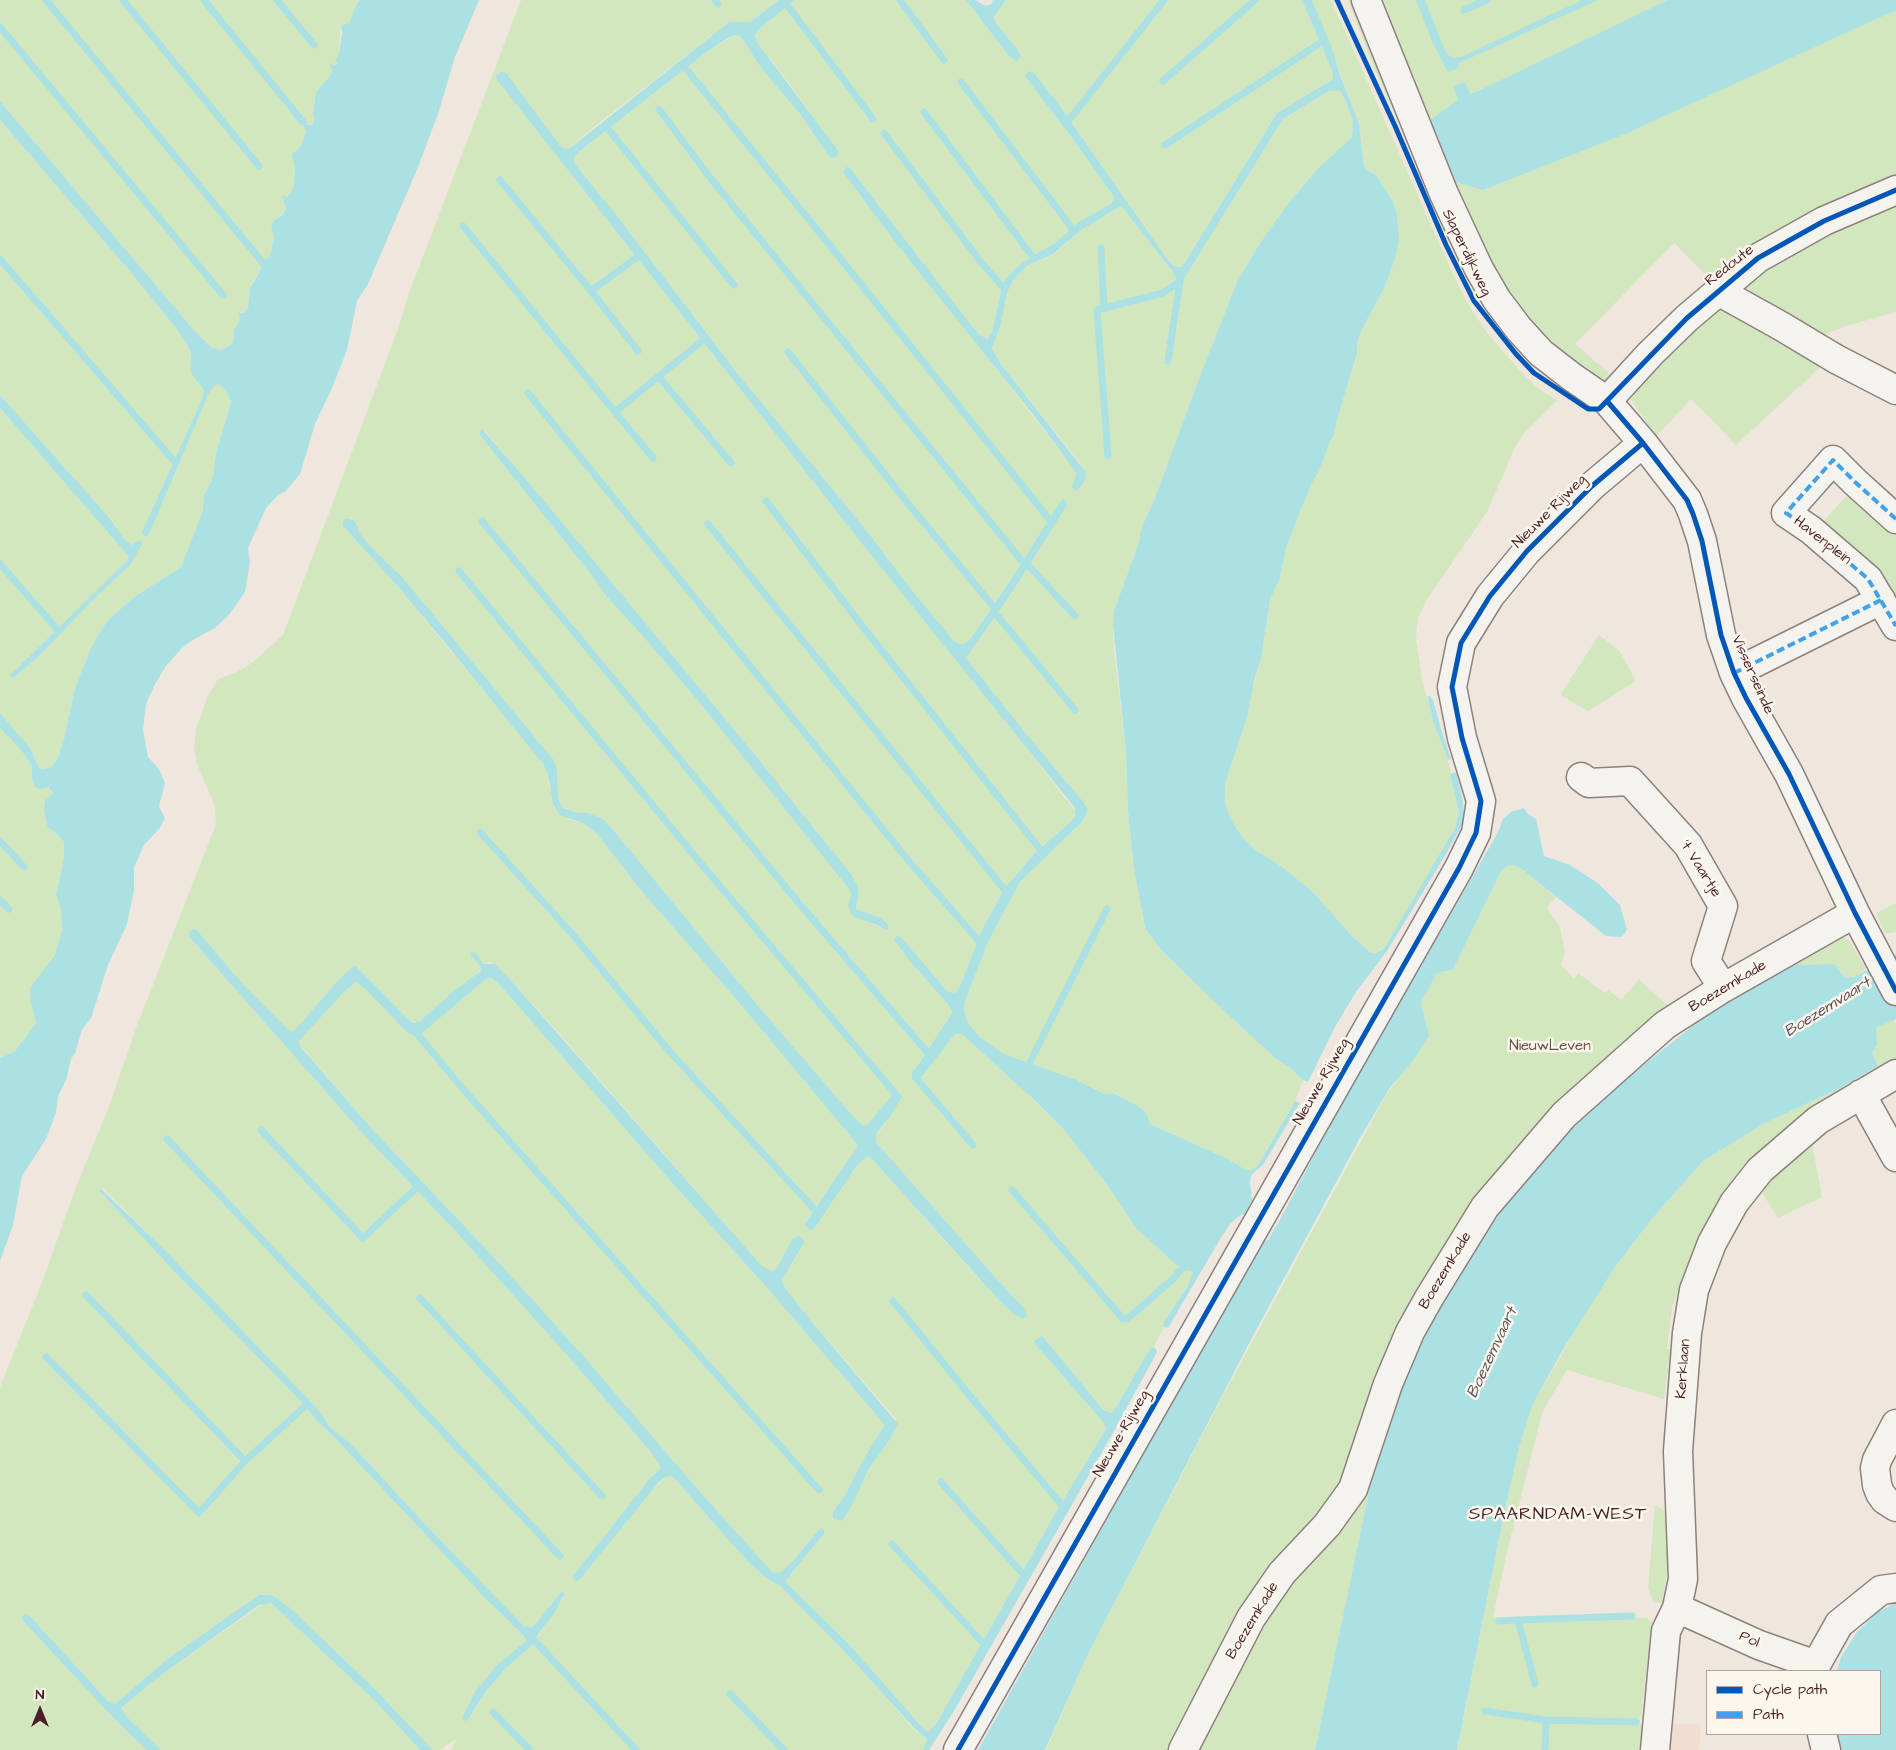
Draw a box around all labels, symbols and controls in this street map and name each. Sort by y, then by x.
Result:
street label: Slaperdijkweg [1437,207,1495,299]
street label: Redoute [1702,241,1758,291]
street label: Nieuwe Rijweg [1509,471,1591,553]
street label: Havenplein [1789,513,1855,569]
street label: Visserseinde [1727,633,1777,717]
street label: 't Vaartje [1675,837,1725,901]
street label: Boezemkade [1686,957,1770,1017]
water label: Boezemvaart [1781,974,1875,1042]
street label: Nieuwe Rijweg [1290,1035,1354,1129]
park label: NieuwLeven [1509,1038,1591,1056]
street label: Boezemkade [1416,1229,1476,1313]
water label: Boezemvaart [1464,1305,1522,1401]
street label: Kerklaan [1673,1339,1695,1399]
street label: Nieuwe Rijweg [1090,1387,1154,1481]
district label: SPAARNDAM-WEST [1467,1504,1649,1526]
street label: Boezemkade [1223,1579,1283,1663]
street label: Pol [1736,1628,1762,1652]
legend [1706,1670,1881,1735]
text: Cycle path [1753,1679,1827,1700]
north arrow [15,1685,65,1735]
text: N [36,1685,44,1705]
text: Path [1753,1704,1784,1725]

